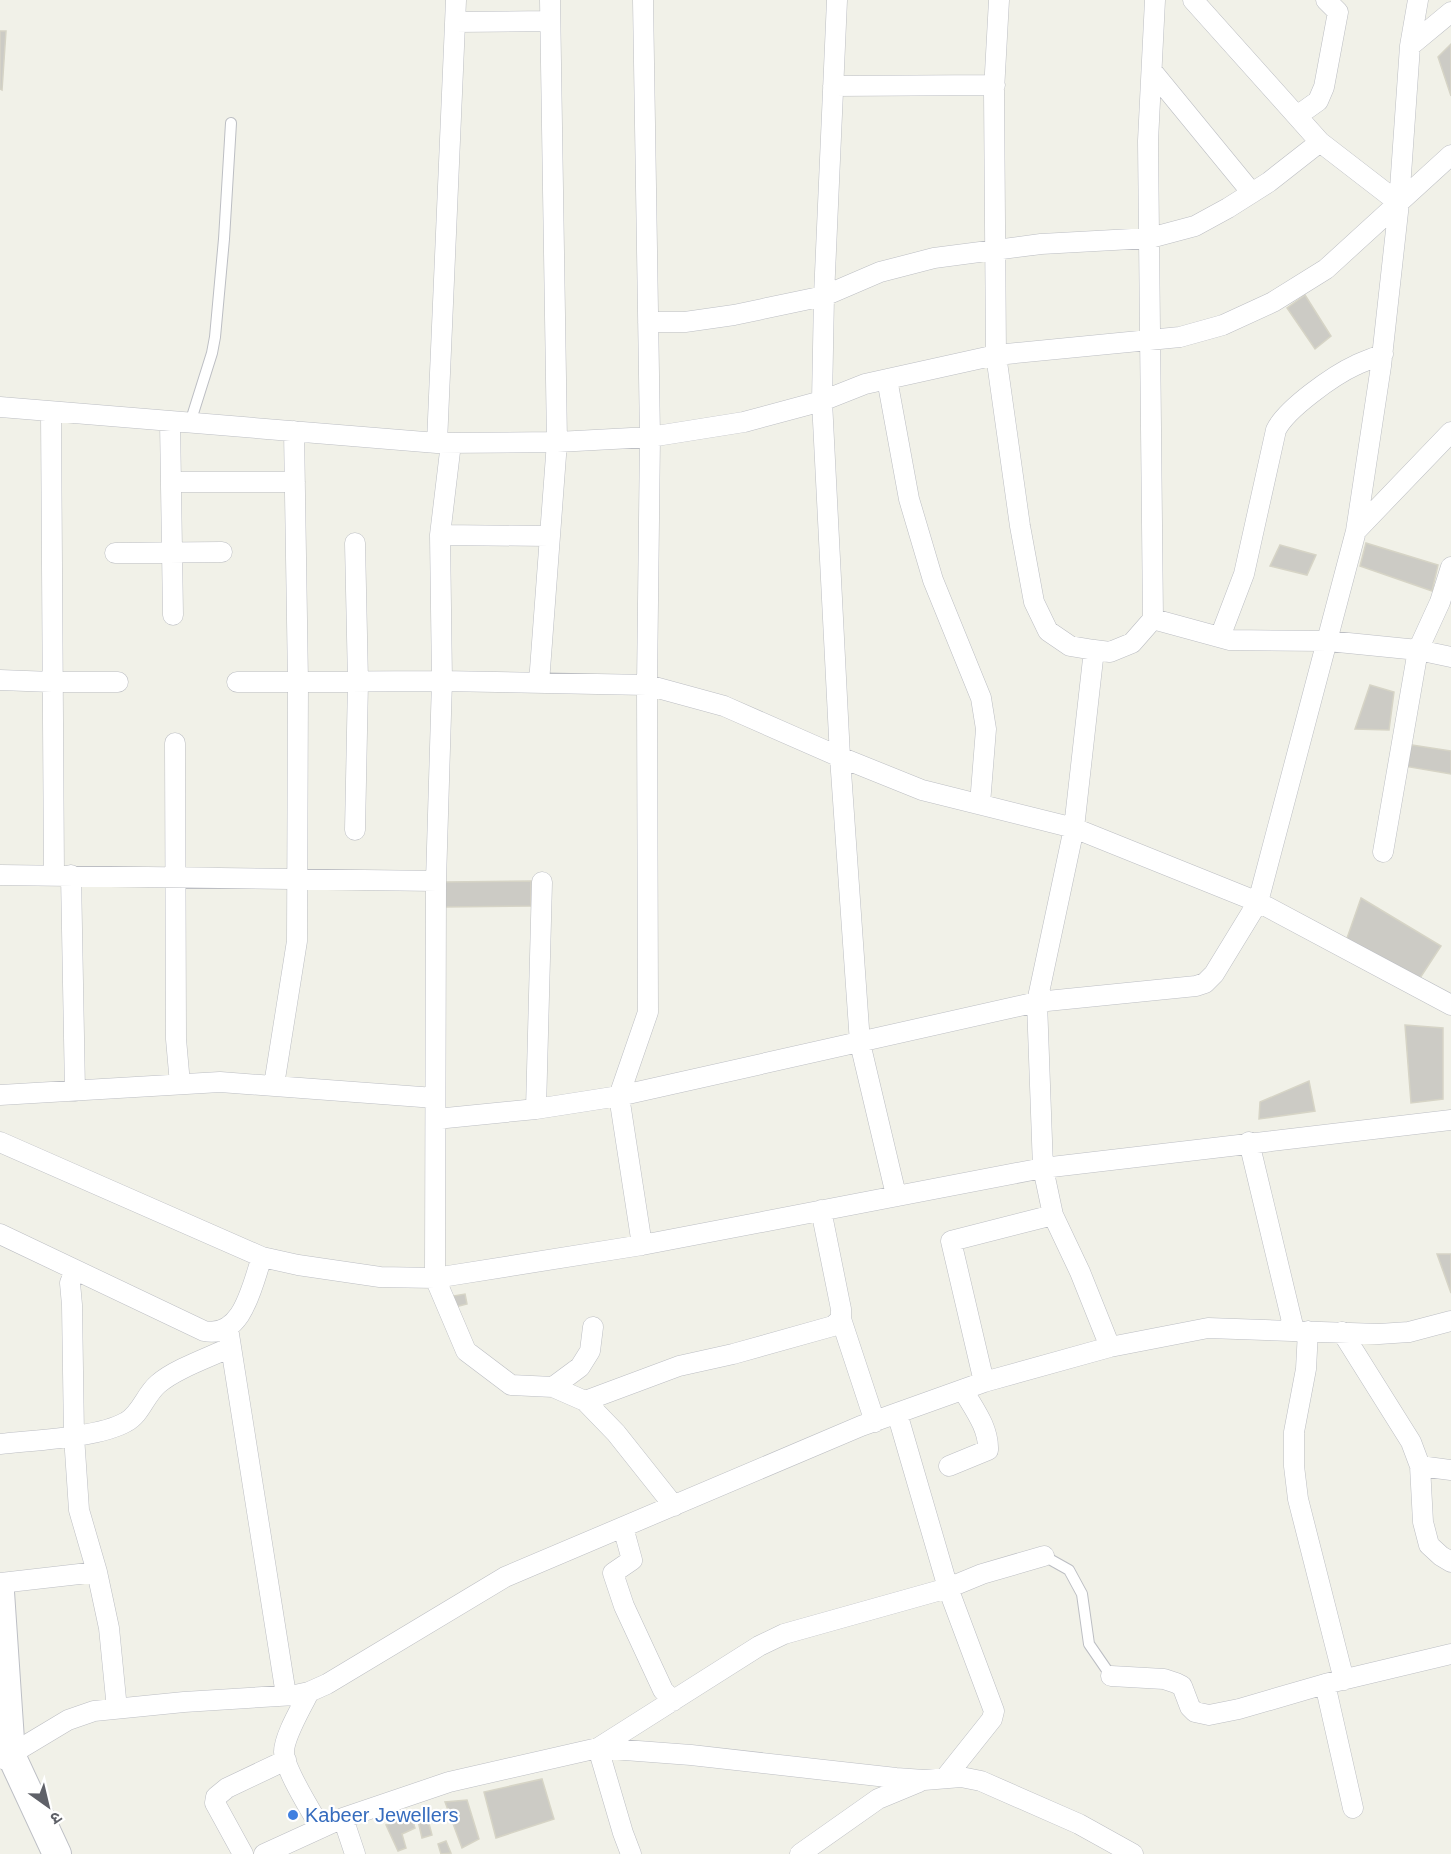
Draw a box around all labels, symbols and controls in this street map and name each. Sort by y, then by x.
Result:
north arrow [18,1776,78,1836]
place label: Kabeer Jewellers [305,1804,458,1826]
text: उ [47,1808,65,1828]
marker: Kabeer Jewellers [286,1808,300,1822]

